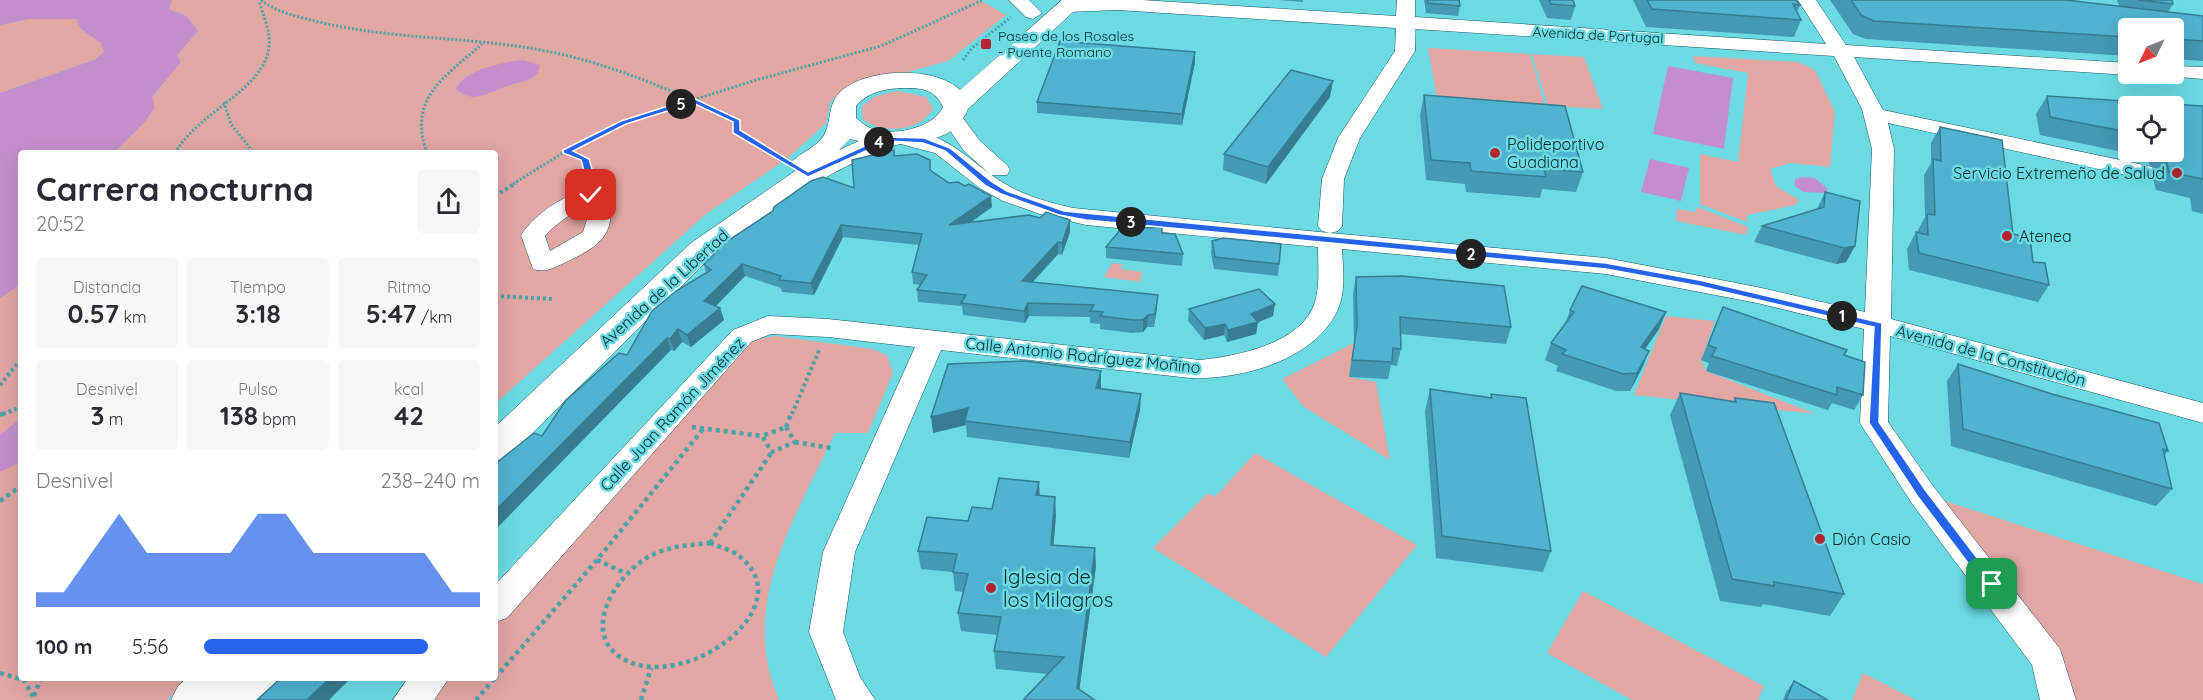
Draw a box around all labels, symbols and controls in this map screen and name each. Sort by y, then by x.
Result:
north arrow [2118,18,2184,84]
map controls [2118,18,2184,162]
street label: Avenida de Portugal [1532,23,1664,47]
place label: Paseo de los Rosales - Puente Romano [998,27,1134,61]
marker: Paseo de los Rosales - Puente Romano [979,37,993,51]
pin: 5 [666,89,696,119]
text: 5 [676,94,686,114]
button: locate [2118,96,2184,162]
pin: 4 [864,127,894,157]
text: 4 [874,132,884,152]
place label: Polideportivo Guadiana [1507,134,1604,172]
marker: Polideportivo Guadiana [1488,146,1502,160]
place label: Servicio Extremeño de Salud [1953,163,2165,183]
marker: Servicio Extremeño de Salud [2170,166,2184,180]
text: Carrera nocturna [36,168,314,209]
pin [565,169,616,220]
button: share [417,170,480,233]
icon: check [574,178,607,211]
pin: 3 [1116,207,1146,237]
text: 20:52 [36,211,85,236]
text: 3 [1127,212,1135,232]
street label: Avenida de la Libertad [596,225,732,351]
place label: Atenea [2019,226,2072,246]
marker: Atenea [2000,229,2014,243]
pin: 2 [1456,239,1486,269]
text: 2 [1466,244,1476,264]
text: Distancia [73,277,141,297]
text: Tiempo [230,277,286,297]
text: Ritmo [387,277,431,297]
text: 0.57 [67,297,119,330]
text: 3:18 [235,297,281,330]
text: 5:47 [366,297,416,330]
pin: 1 [1827,301,1857,331]
text: 1 [1839,306,1845,326]
text: km [119,307,147,327]
text: /km [416,307,452,327]
street label: Avenida de la Constitución [1894,320,2088,390]
street label: Calle Juan Ramón Jiménez [596,333,748,495]
street label: Calle Antonio Rodríguez Moñino [965,333,1201,377]
text: Desnivel [76,379,138,399]
text: Pulso [238,379,278,399]
text: kcal [394,379,424,399]
text: 3 [91,399,105,432]
text: 138 [220,399,258,432]
text: 42 [394,399,424,432]
text: m [105,409,123,429]
text: bpm [258,409,296,429]
text: Desnivel [36,468,113,493]
text: 238–240 m [381,468,480,493]
place label: Dión Casio [1832,529,1911,549]
marker: Dión Casio [1813,532,1827,546]
pin [1966,558,2017,609]
place label: Iglesia de los Milagros [1003,564,1113,612]
icon: arrive [1975,567,2008,600]
marker: Iglesia de los Milagros [984,581,998,595]
text: 100 m [36,634,92,659]
text: 5:56 [132,634,168,659]

